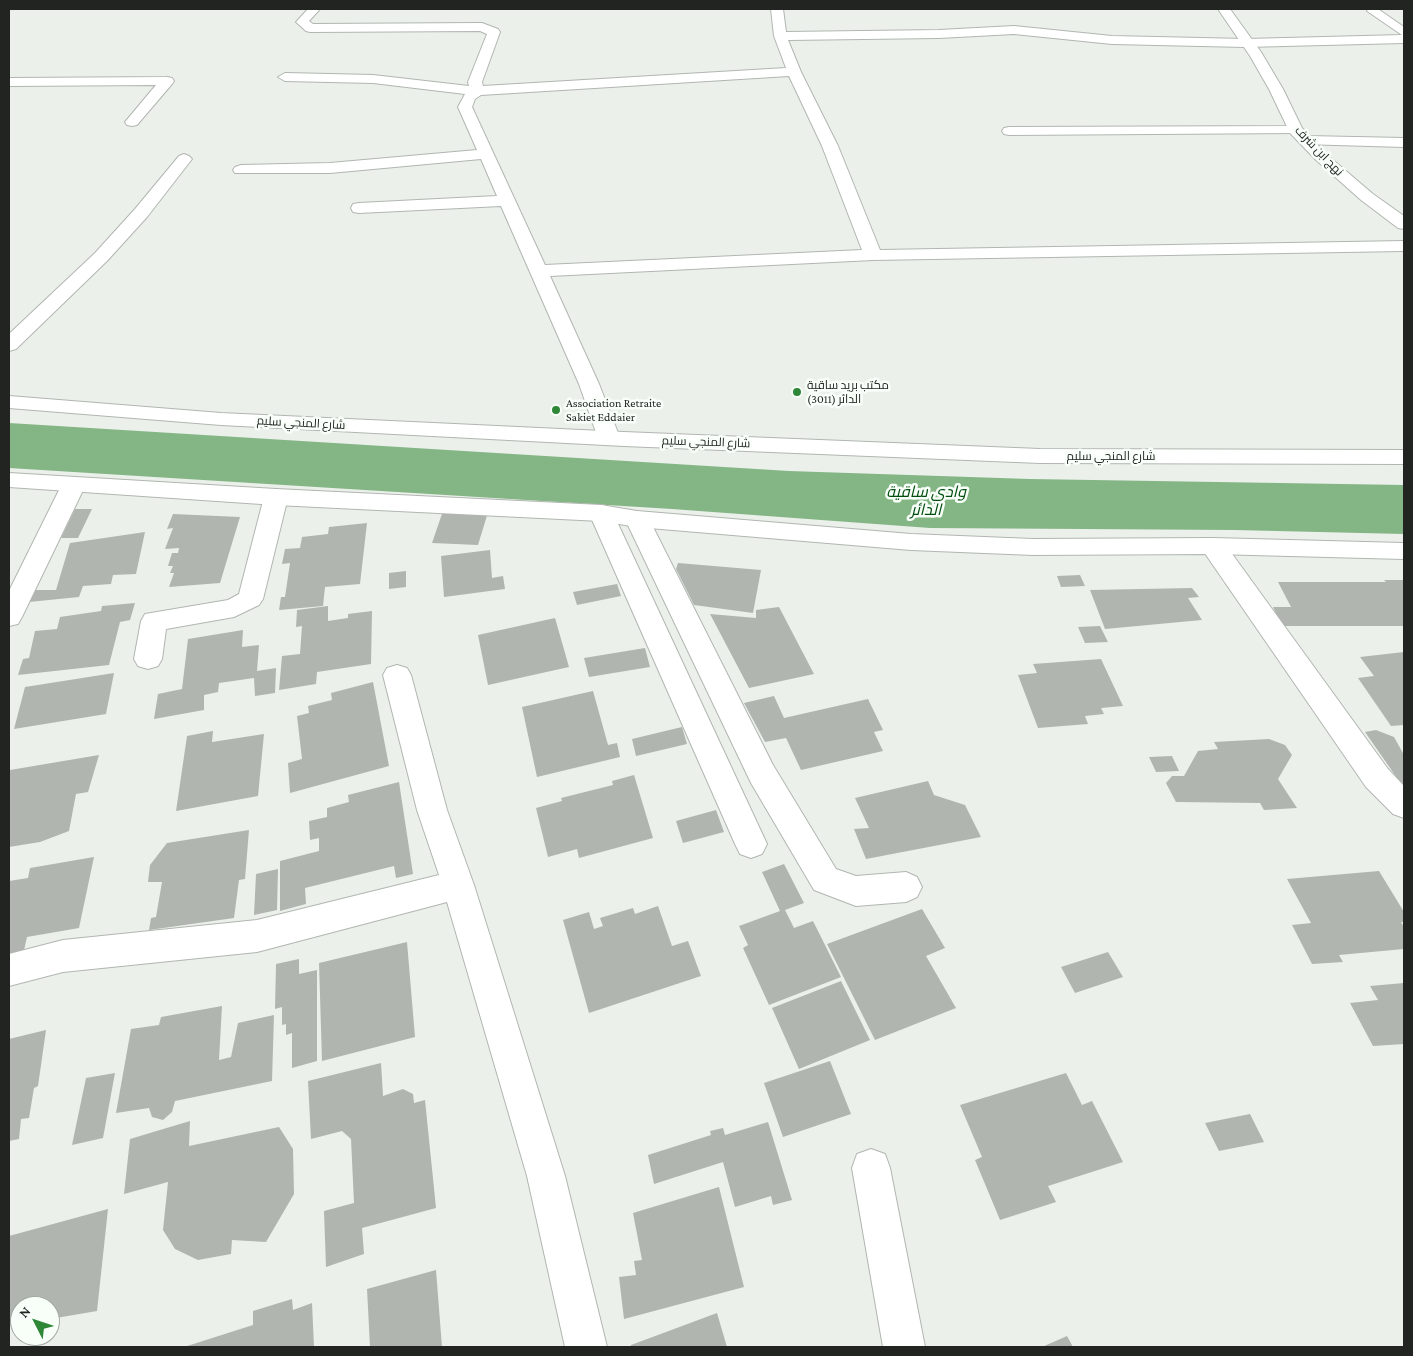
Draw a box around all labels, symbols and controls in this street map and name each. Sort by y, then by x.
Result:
street label: نهج ابن شرف [1292,123,1346,179]
place label: مكتب بريد ساقية الدائر (3011) [807,378,889,406]
marker: مكتب بريد ساقية الدائر (3011) [791,386,803,398]
place label: Association Retraite Sakiet Eddaier [566,396,661,424]
marker: Association Retraite Sakiet Eddaier [550,404,562,416]
street label: شارع المنجي سليم [256,413,346,433]
street label: شارع المنجي سليم [661,433,751,451]
street label: شارع المنجي سليم [1067,449,1155,463]
water label: وادي ساقية الدائر [886,482,966,520]
north arrow [10,1296,60,1346]
text: N [15,1303,34,1321]

